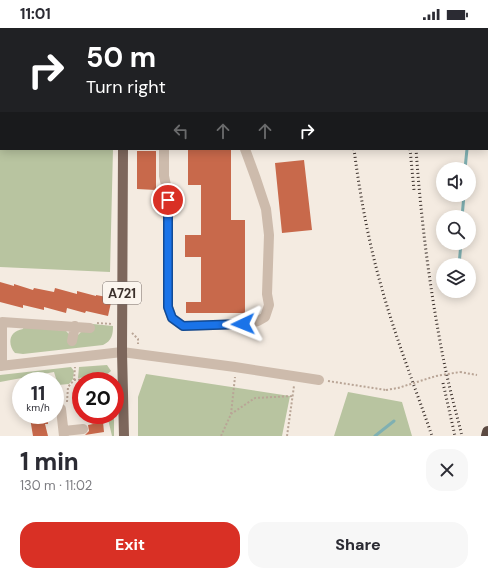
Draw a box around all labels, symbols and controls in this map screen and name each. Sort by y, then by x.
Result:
text: 11:01 [20,4,51,24]
text: 50 m [86,39,156,76]
icon: right [20,44,72,96]
text: Turn right [86,75,166,99]
icon: left [170,120,192,142]
icon: ahead [212,120,234,142]
icon: ahead [254,120,276,142]
icon: right [296,120,318,142]
map controls [436,162,476,298]
button: sound [436,162,476,202]
pin [151,183,185,217]
icon: arrive [157,189,179,211]
button: search [436,210,476,250]
button: layers [436,258,476,298]
road number: A721 [103,282,141,304]
position arrow [222,303,264,345]
speed limit sign: 20 [72,372,124,424]
text: 11 [31,380,45,406]
text: km/h [26,401,50,414]
text: 1 min [20,446,79,477]
button: close [426,449,468,491]
text: 130 m · 11:02 [20,477,92,494]
button: Exit [20,522,240,568]
button: Share [248,522,468,568]

